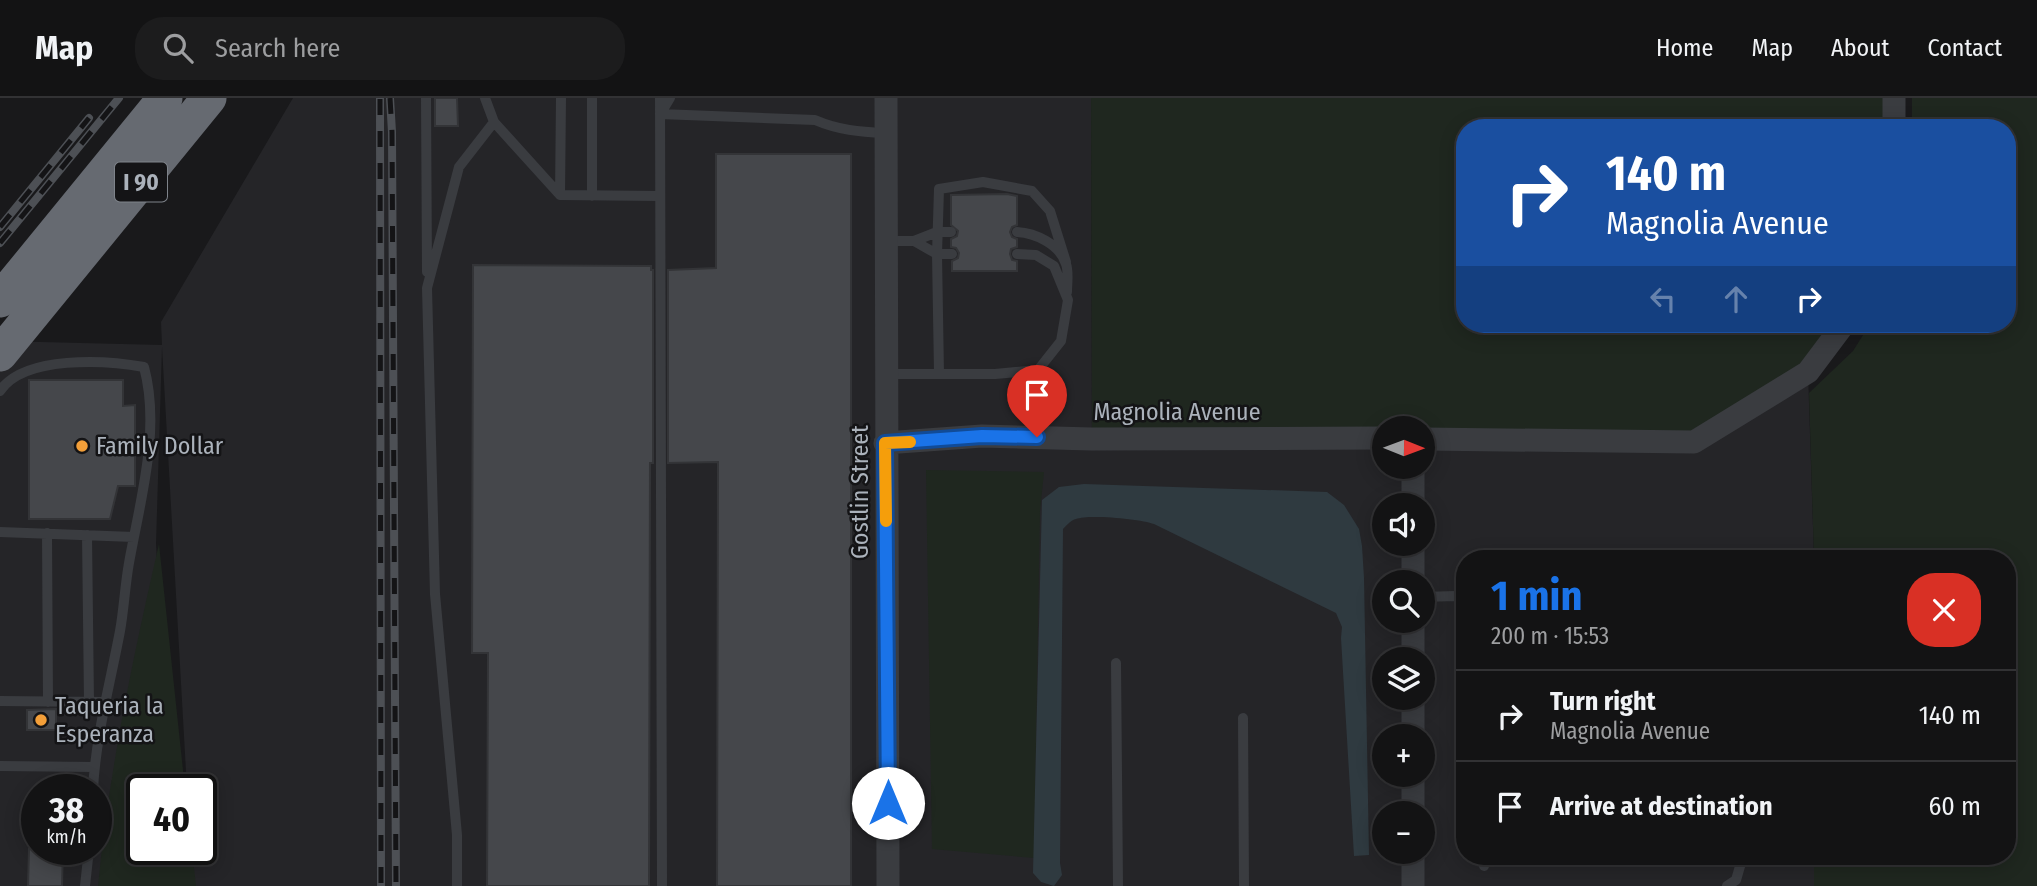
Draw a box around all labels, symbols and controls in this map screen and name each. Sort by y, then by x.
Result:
search box [135,17,625,80]
text: Map [35,28,93,68]
icon: search [159,29,197,67]
text: Search here [215,33,340,64]
text: Home [1656,34,1713,62]
text: Map [1751,34,1793,62]
text: About [1831,34,1889,62]
text: Contact [1927,34,2002,62]
text: 140 m [1606,144,1726,203]
icon: right [1491,147,1582,238]
road number: I 90 [115,162,167,202]
text: Magnolia Avenue [1606,204,1829,242]
icon: left [1644,280,1682,318]
icon: ahead [1717,280,1755,318]
icon: right [1790,280,1828,318]
pin [1007,365,1067,437]
icon: arrive [1018,376,1056,414]
street label: Magnolia Avenue [1093,398,1261,426]
north arrow [1372,416,1435,480]
map controls [1372,416,1435,864]
street label: Gostlin Street [846,425,874,559]
place label: Family Dollar [96,432,224,460]
marker: Family Dollar [74,438,90,454]
button: sound [1372,493,1435,556]
button: search [1372,570,1435,633]
text: 1 min [1491,571,1582,621]
button: close [1907,573,1981,647]
text: 200 m · 15:53 [1491,622,1609,650]
button: layers [1372,647,1435,710]
text: Turn right [1550,686,1656,717]
place label: Taqueria la Esperanza [55,692,164,748]
icon: right [1491,697,1529,735]
text: 140 m [1919,700,1981,731]
marker: Taqueria la Esperanza [33,712,49,728]
text: Magnolia Avenue [1550,717,1710,745]
button: + [1372,724,1435,787]
position arrow [851,766,925,840]
speed limit sign: 40 [126,774,217,865]
icon: arrive [1491,788,1529,826]
text: 38 [49,789,84,831]
text: Arrive at destination [1550,791,1773,822]
text: 60 m [1928,791,1981,822]
button: − [1372,801,1435,864]
text: km/h [46,826,87,848]

